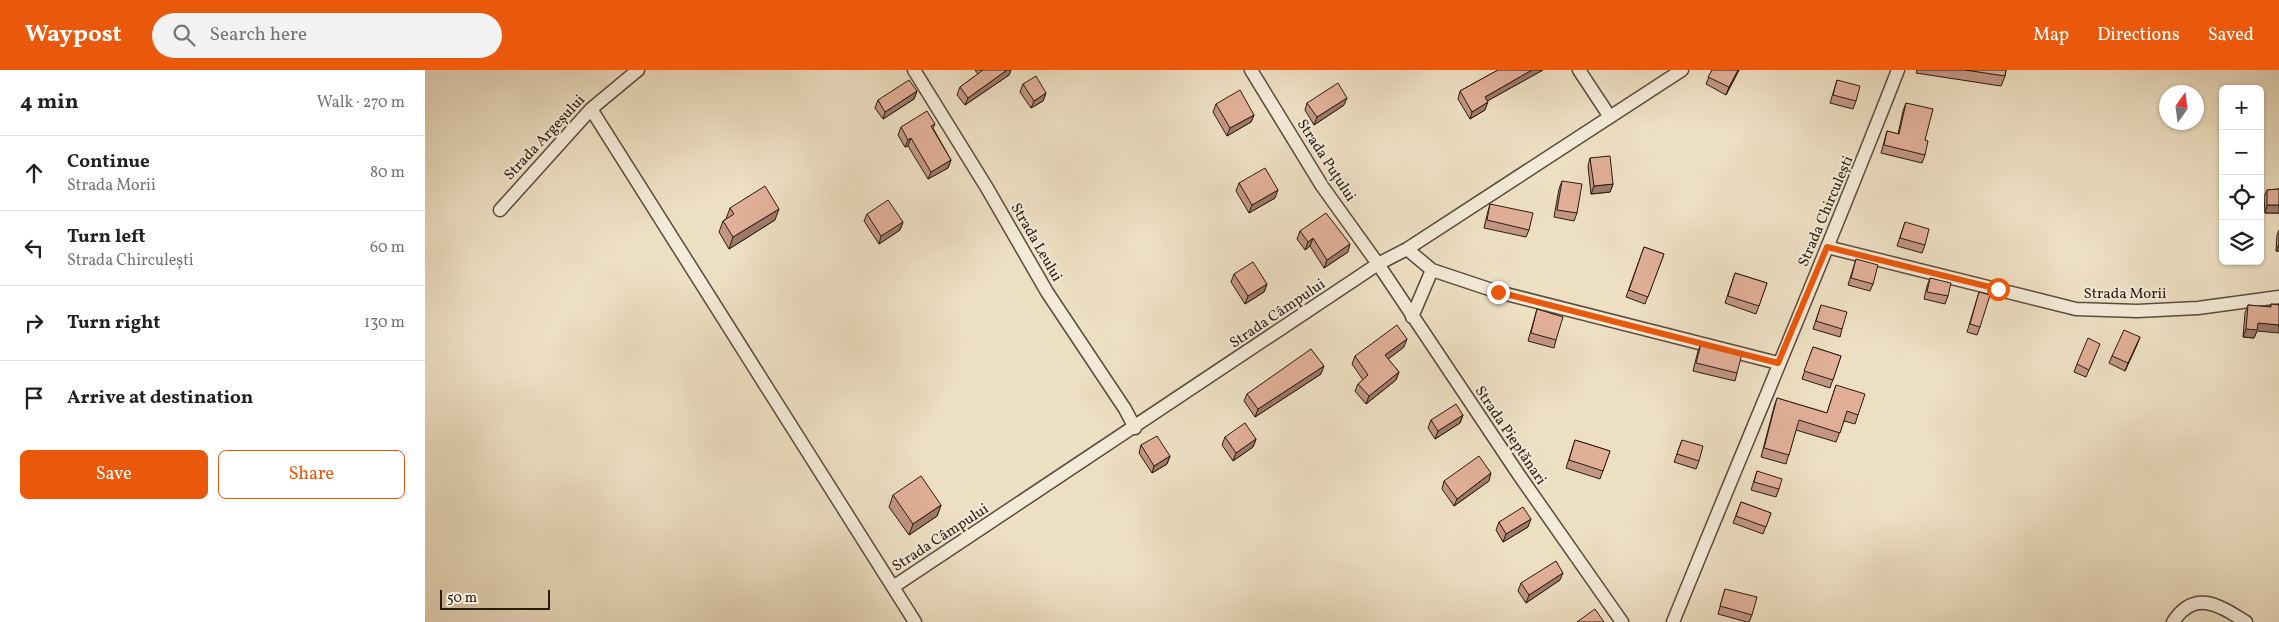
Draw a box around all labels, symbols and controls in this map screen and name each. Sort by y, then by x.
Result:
search box [152,13,502,58]
text: Waypost [25,18,122,52]
icon: search [170,21,198,49]
text: Search here [210,22,307,48]
text: Map [2033,23,2069,48]
text: Directions [2097,23,2180,48]
text: Saved [2208,23,2254,48]
north arrow [2159,85,2204,130]
map controls [2219,85,2264,265]
button: + [2219,85,2264,130]
text: 4 min [20,88,79,117]
street label: Strada Argeșului [500,91,590,185]
text: Walk · 270 m [317,92,405,114]
street label: Strada Puțului [1291,115,1360,206]
button: − [2219,130,2264,175]
text: Continue [67,149,150,175]
street label: Strada Chirculești [1794,153,1859,270]
icon: ahead [20,159,48,187]
text: 80 m [370,162,405,184]
text: Strada Morii [67,175,156,197]
button: locate [2219,175,2264,220]
street label: Strada Leului [1005,200,1067,286]
button: layers [2219,220,2264,265]
text: Turn left [67,224,146,250]
icon: left [20,234,48,262]
text: 60 m [370,237,405,259]
text: Strada Chirculești [67,250,194,272]
street label: Strada Câmpului [1226,274,1330,354]
route start [1987,278,2010,301]
route end [1487,281,1510,304]
street label: Strada Morii [2083,284,2167,305]
icon: right [20,309,48,337]
text: Turn right [67,310,160,336]
text: 130 m [364,312,405,334]
street label: Strada Pieptănari [1469,382,1551,489]
icon: arrive [20,384,48,412]
text: Arrive at destination [67,385,253,411]
button: Save [20,450,208,499]
button: Share [218,450,405,499]
street label: Strada Câmpului [888,499,993,577]
scale bar [440,587,550,610]
text: 50 m [447,589,477,608]

